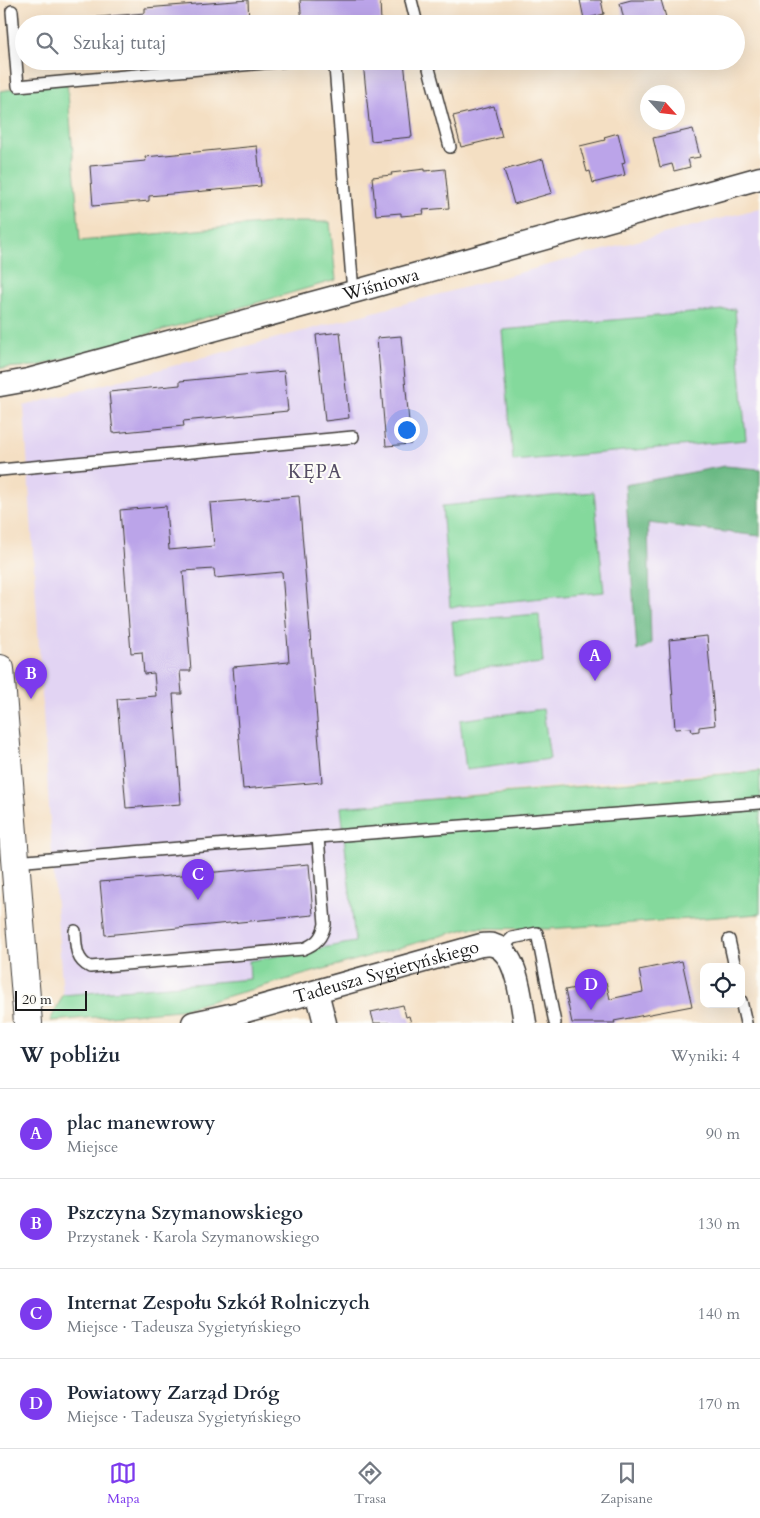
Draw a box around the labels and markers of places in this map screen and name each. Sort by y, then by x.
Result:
pin: A [579,640,611,681]
pin: B [15,658,47,699]
pin: C [182,859,214,900]
pin: D [575,969,607,1010]

